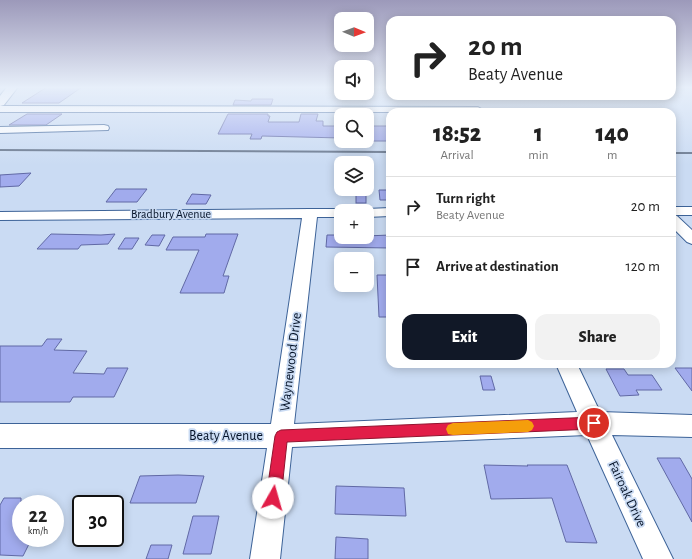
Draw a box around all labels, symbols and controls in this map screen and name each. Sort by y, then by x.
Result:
north arrow [334,12,374,52]
map controls [334,12,374,292]
icon: right [402,32,454,84]
text: 20 m [468,33,523,61]
button: sound [334,60,374,100]
text: Beaty Avenue [468,66,563,84]
button: search [334,108,374,148]
text: 18:52 [433,122,481,146]
text: 1 [534,122,543,146]
text: 140 [595,122,629,146]
text: Arrival [440,149,474,162]
text: min [528,149,549,162]
text: m [607,149,617,162]
button: layers [334,156,374,196]
text: Turn right [436,191,495,206]
icon: right [402,196,424,218]
text: 20 m [631,199,660,214]
button: + [334,204,374,244]
street label: Bradbury Avenue [131,208,211,221]
text: Beaty Avenue [436,209,505,222]
button: − [334,252,374,292]
icon: arrive [402,256,424,278]
text: Arrive at destination [436,259,559,274]
text: 120 m [626,259,660,274]
street label: Waynewood Drive [278,312,304,412]
button: Exit [402,314,527,360]
button: Share [535,314,660,360]
pin [577,406,611,440]
icon: arrive [583,412,605,434]
street label: Beaty Avenue [189,429,263,443]
street label: Fairoak Drive [606,459,648,529]
position arrow [252,477,294,519]
speed limit sign: 30 [72,495,124,547]
text: 22 [29,506,47,526]
text: km/h [28,526,48,536]

